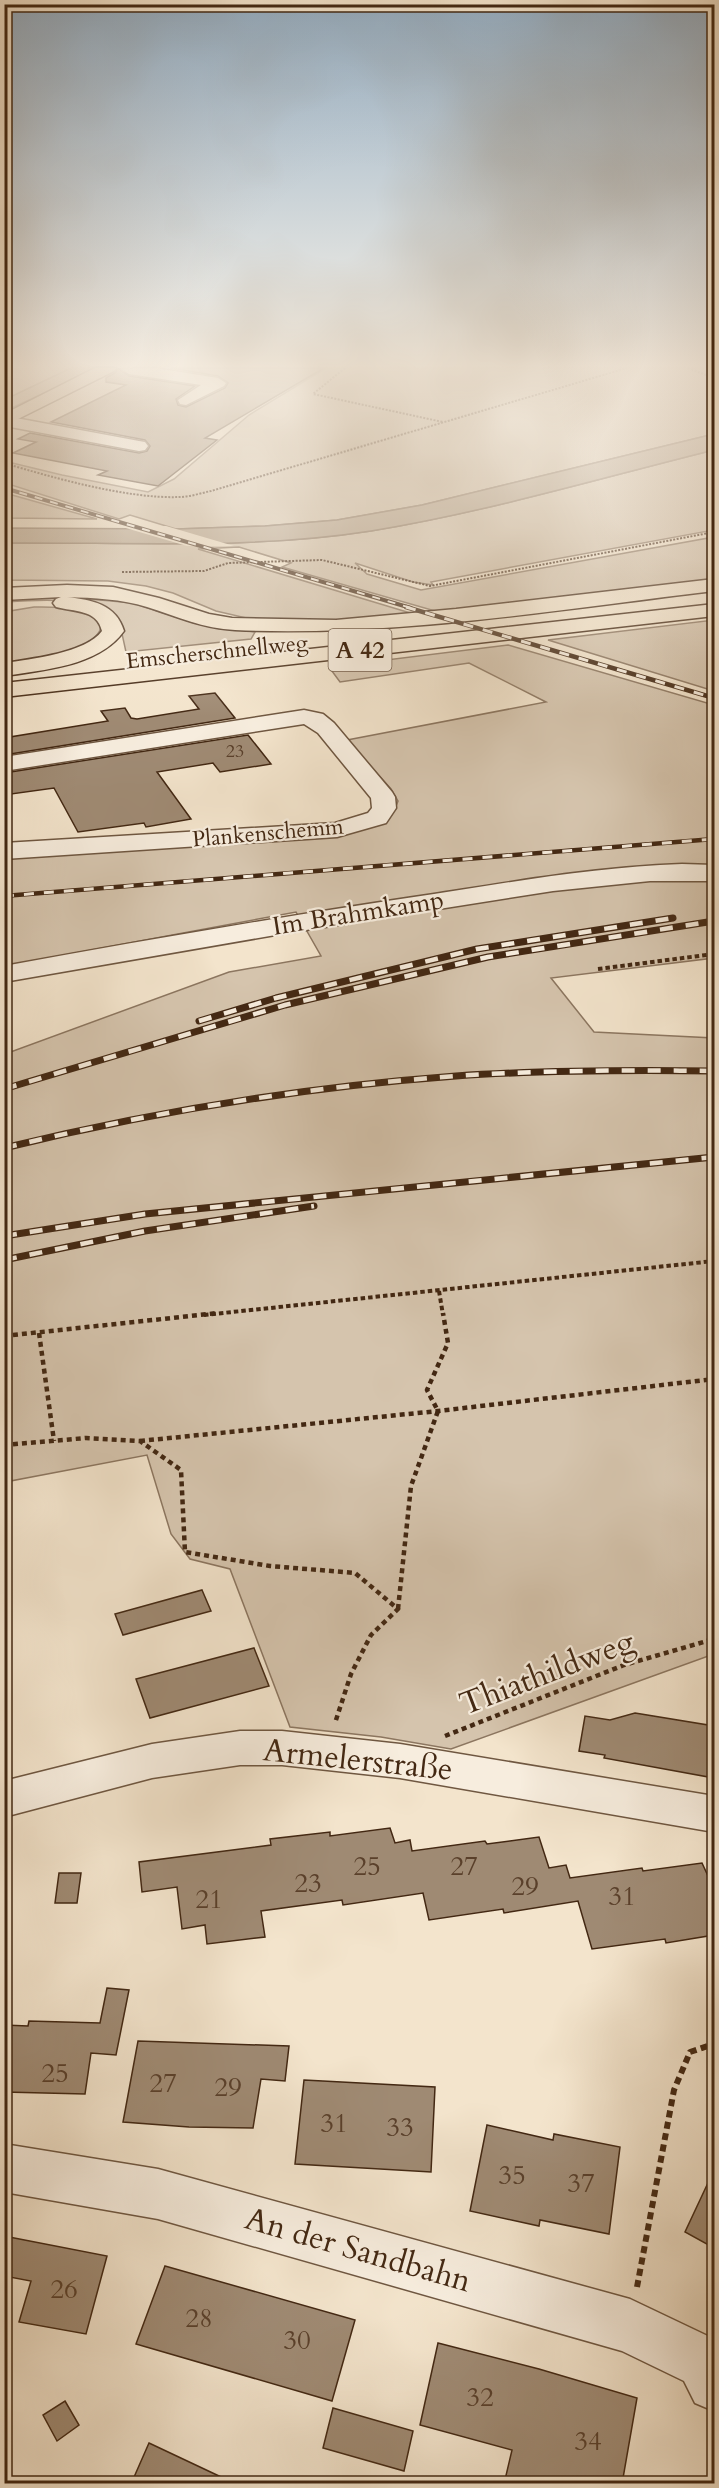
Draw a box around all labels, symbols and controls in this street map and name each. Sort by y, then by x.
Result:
street label: Emscherschnellweg [125,627,310,676]
road number: A 42 [328,629,392,671]
house number: 23 [226,739,244,764]
street label: Plankenschemm [191,811,345,855]
street label: Im Brahmkamp [270,882,446,944]
street label: Thiathildweg [453,1619,641,1726]
street label: Armelerstraße [261,1728,455,1792]
house number: 25 [353,1848,381,1885]
house number: 27 [450,1848,478,1885]
house number: 23 [294,1865,322,1902]
house number: 29 [511,1868,539,1905]
house number: 31 [608,1878,636,1915]
house number: 21 [195,1881,223,1918]
house number: 25 [41,2055,69,2092]
house number: 27 [149,2065,177,2102]
house number: 29 [214,2069,242,2106]
house number: 31 [320,2105,348,2142]
house number: 33 [386,2109,414,2146]
house number: 35 [498,2157,526,2194]
house number: 37 [567,2165,595,2202]
street label: An der Sandbahn [240,2197,476,2303]
house number: 26 [50,2271,78,2308]
house number: 28 [185,2300,213,2337]
house number: 30 [283,2322,311,2359]
house number: 32 [466,2379,494,2416]
house number: 34 [574,2423,602,2460]

